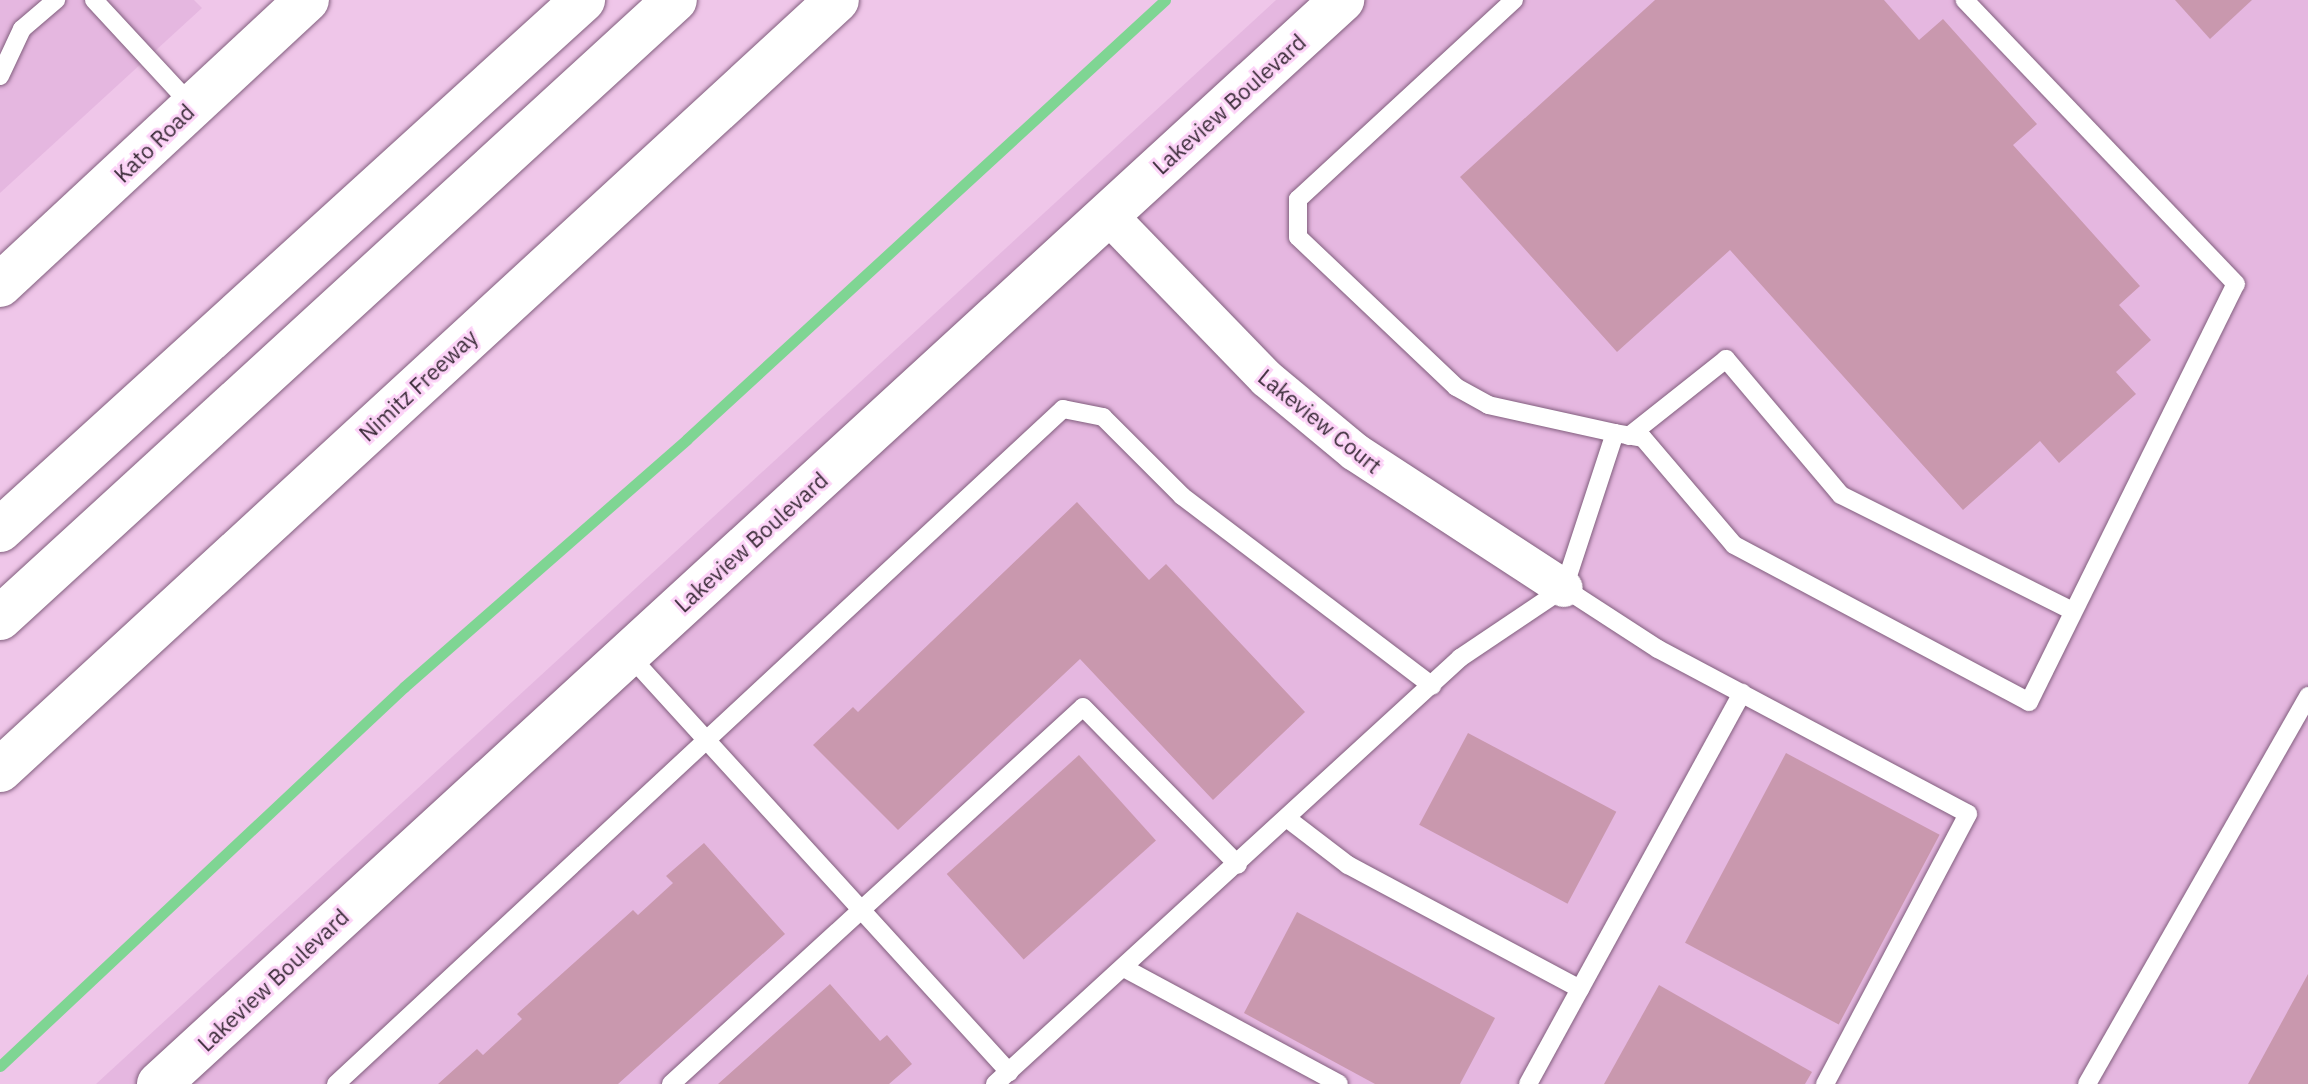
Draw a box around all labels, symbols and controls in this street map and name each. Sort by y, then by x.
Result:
street label: Lakeview Boulevard [1147,28,1311,180]
street label: Kato Road [108,98,200,188]
street label: Nimitz Freeway [353,323,483,447]
street label: Lakeview Court [1253,363,1387,479]
street label: Lakeview Boulevard [669,466,833,618]
street label: Lakeview Boulevard [192,903,354,1057]

